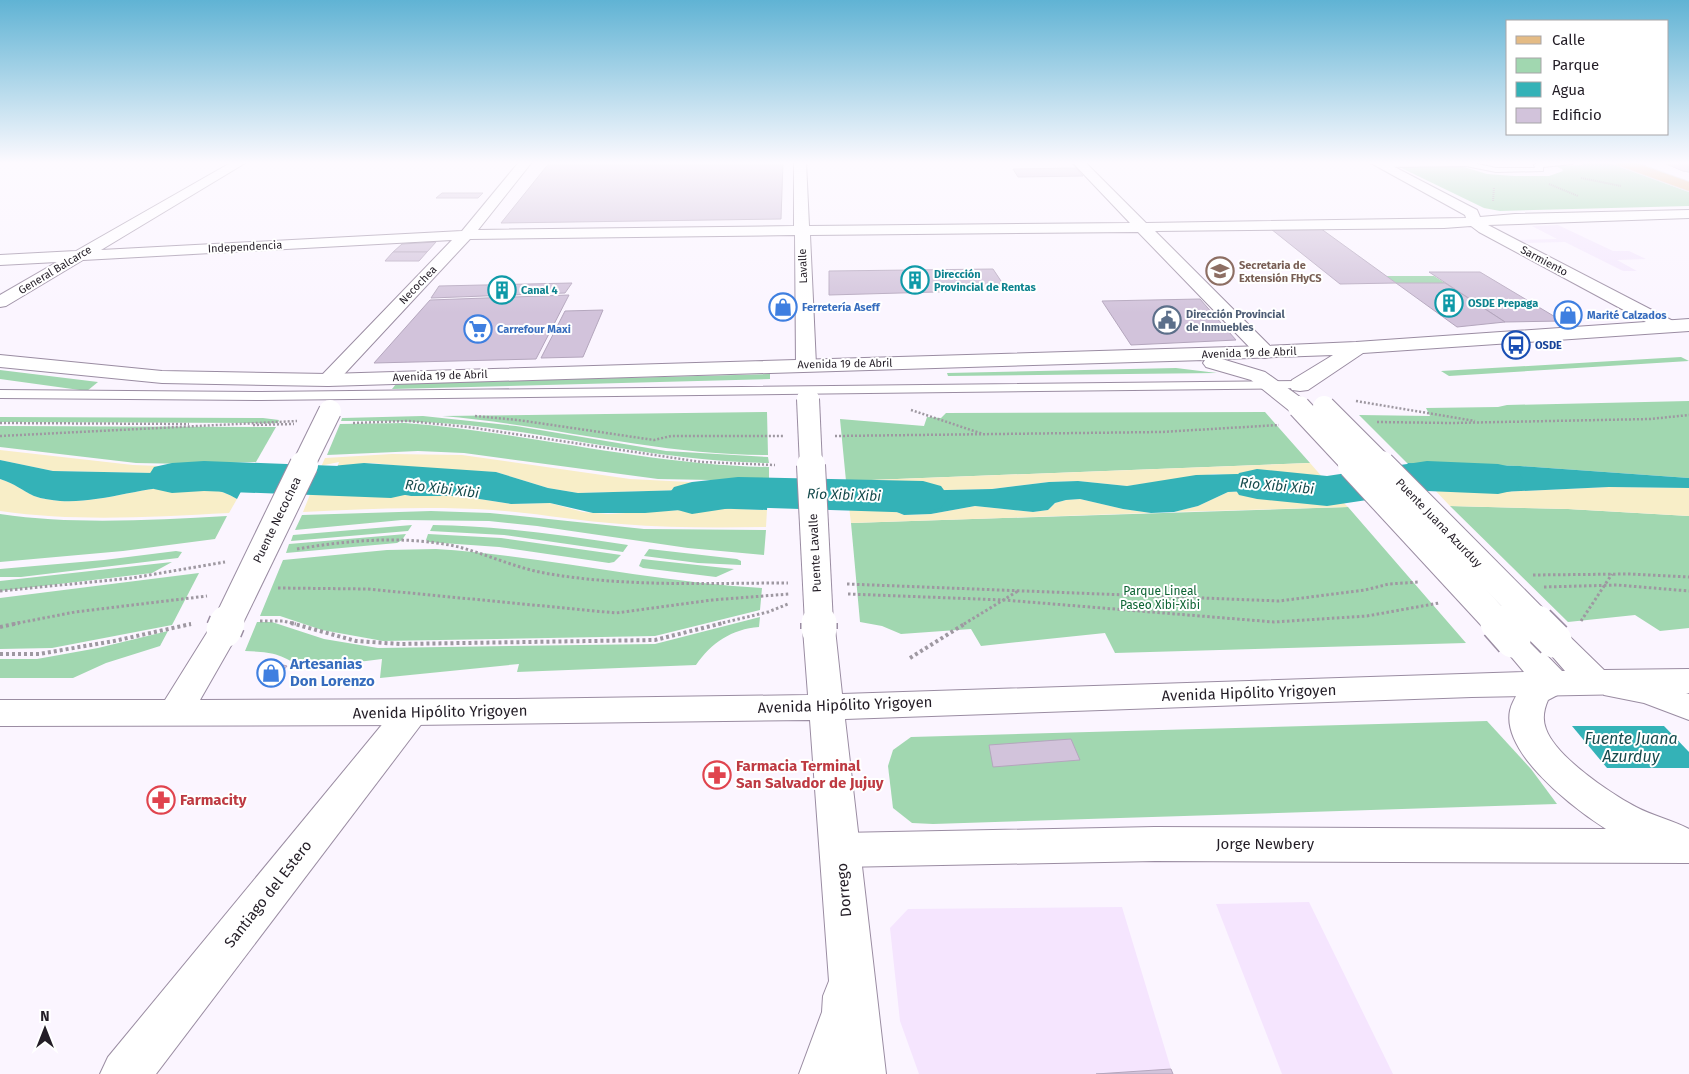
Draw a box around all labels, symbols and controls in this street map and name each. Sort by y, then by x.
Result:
legend [1506,20,1669,135]
text: Calle [1552,31,1585,49]
text: Parque [1552,56,1599,74]
text: Agua [1552,81,1585,99]
text: Edificio [1552,106,1602,124]
street label: Independencia [207,239,283,255]
street label: General Balcarce [16,243,94,297]
street label: Sarmiento [1518,243,1570,279]
street label: Lavalle [796,248,810,284]
school or university icon: Secretaria de Extensión FHyCS [1205,256,1235,286]
place label: Secretaria de Extensión FHyCS [1239,259,1322,285]
street label: Necochea [396,263,440,307]
building icon: Dirección Provincial de Rentas [900,265,930,295]
place label: Dirección Provincial de Rentas [934,268,1036,294]
building icon: Canal 4 [487,275,517,305]
place label: Canal 4 [521,284,558,297]
building icon: OSDE Prepaga [1434,288,1464,318]
shop icon: Ferretería Aseff [768,292,798,322]
place label: OSDE Prepaga [1468,297,1538,310]
shop icon: Marité Calzados [1553,300,1583,330]
place label: Ferretería Aseff [802,301,881,314]
public building icon: Dirección Provincial de Inmuebles [1152,305,1182,335]
place label: Dirección Provincial de Inmuebles [1186,308,1285,334]
place label: Marité Calzados [1587,309,1667,322]
supermarket icon: Carrefour Maxi [463,314,493,344]
place label: Carrefour Maxi [497,323,571,336]
bus stop icon: OSDE [1501,330,1531,360]
place label: OSDE [1535,339,1562,352]
street label: Avenida 19 de Abril [1201,345,1297,361]
street label: Avenida 19 de Abril [797,357,893,371]
street label: Avenida 19 de Abril [392,368,488,384]
water label: Río Xibi Xibi [1239,474,1315,498]
street label: Puente Necochea [250,475,304,565]
water label: Río Xibi Xibi [404,476,480,502]
street label: Puente Juana Azurduy [1393,476,1485,570]
water label: Río Xibi Xibi [807,485,882,505]
street label: Puente Lavalle [806,513,824,593]
park label: Parque Lineal Paseo Xibi-Xibi [1120,584,1200,612]
place label: Artesanias Don Lorenzo [289,655,375,690]
shop icon: Artesanias Don Lorenzo [256,658,286,688]
street label: Avenida Hipólito Yrigoyen [1161,681,1337,705]
street label: Avenida Hipólito Yrigoyen [757,693,933,717]
street label: Avenida Hipólito Yrigoyen [352,701,528,723]
water label: Fuente Juana Azurduy [1584,729,1678,766]
place label: Farmacia Terminal San Salvador de Jujuy [736,757,884,792]
pharmacy icon: Farmacia Terminal San Salvador de Jujuy [702,760,732,790]
pharmacy icon: Farmacity [146,785,176,815]
place label: Farmacity [180,791,247,809]
street label: Jorge Newbery [1216,835,1315,853]
street label: Santiago del Estero [221,837,315,951]
street label: Dorrego [833,862,855,918]
north arrow [20,1004,70,1054]
text: N [40,1008,50,1025]

